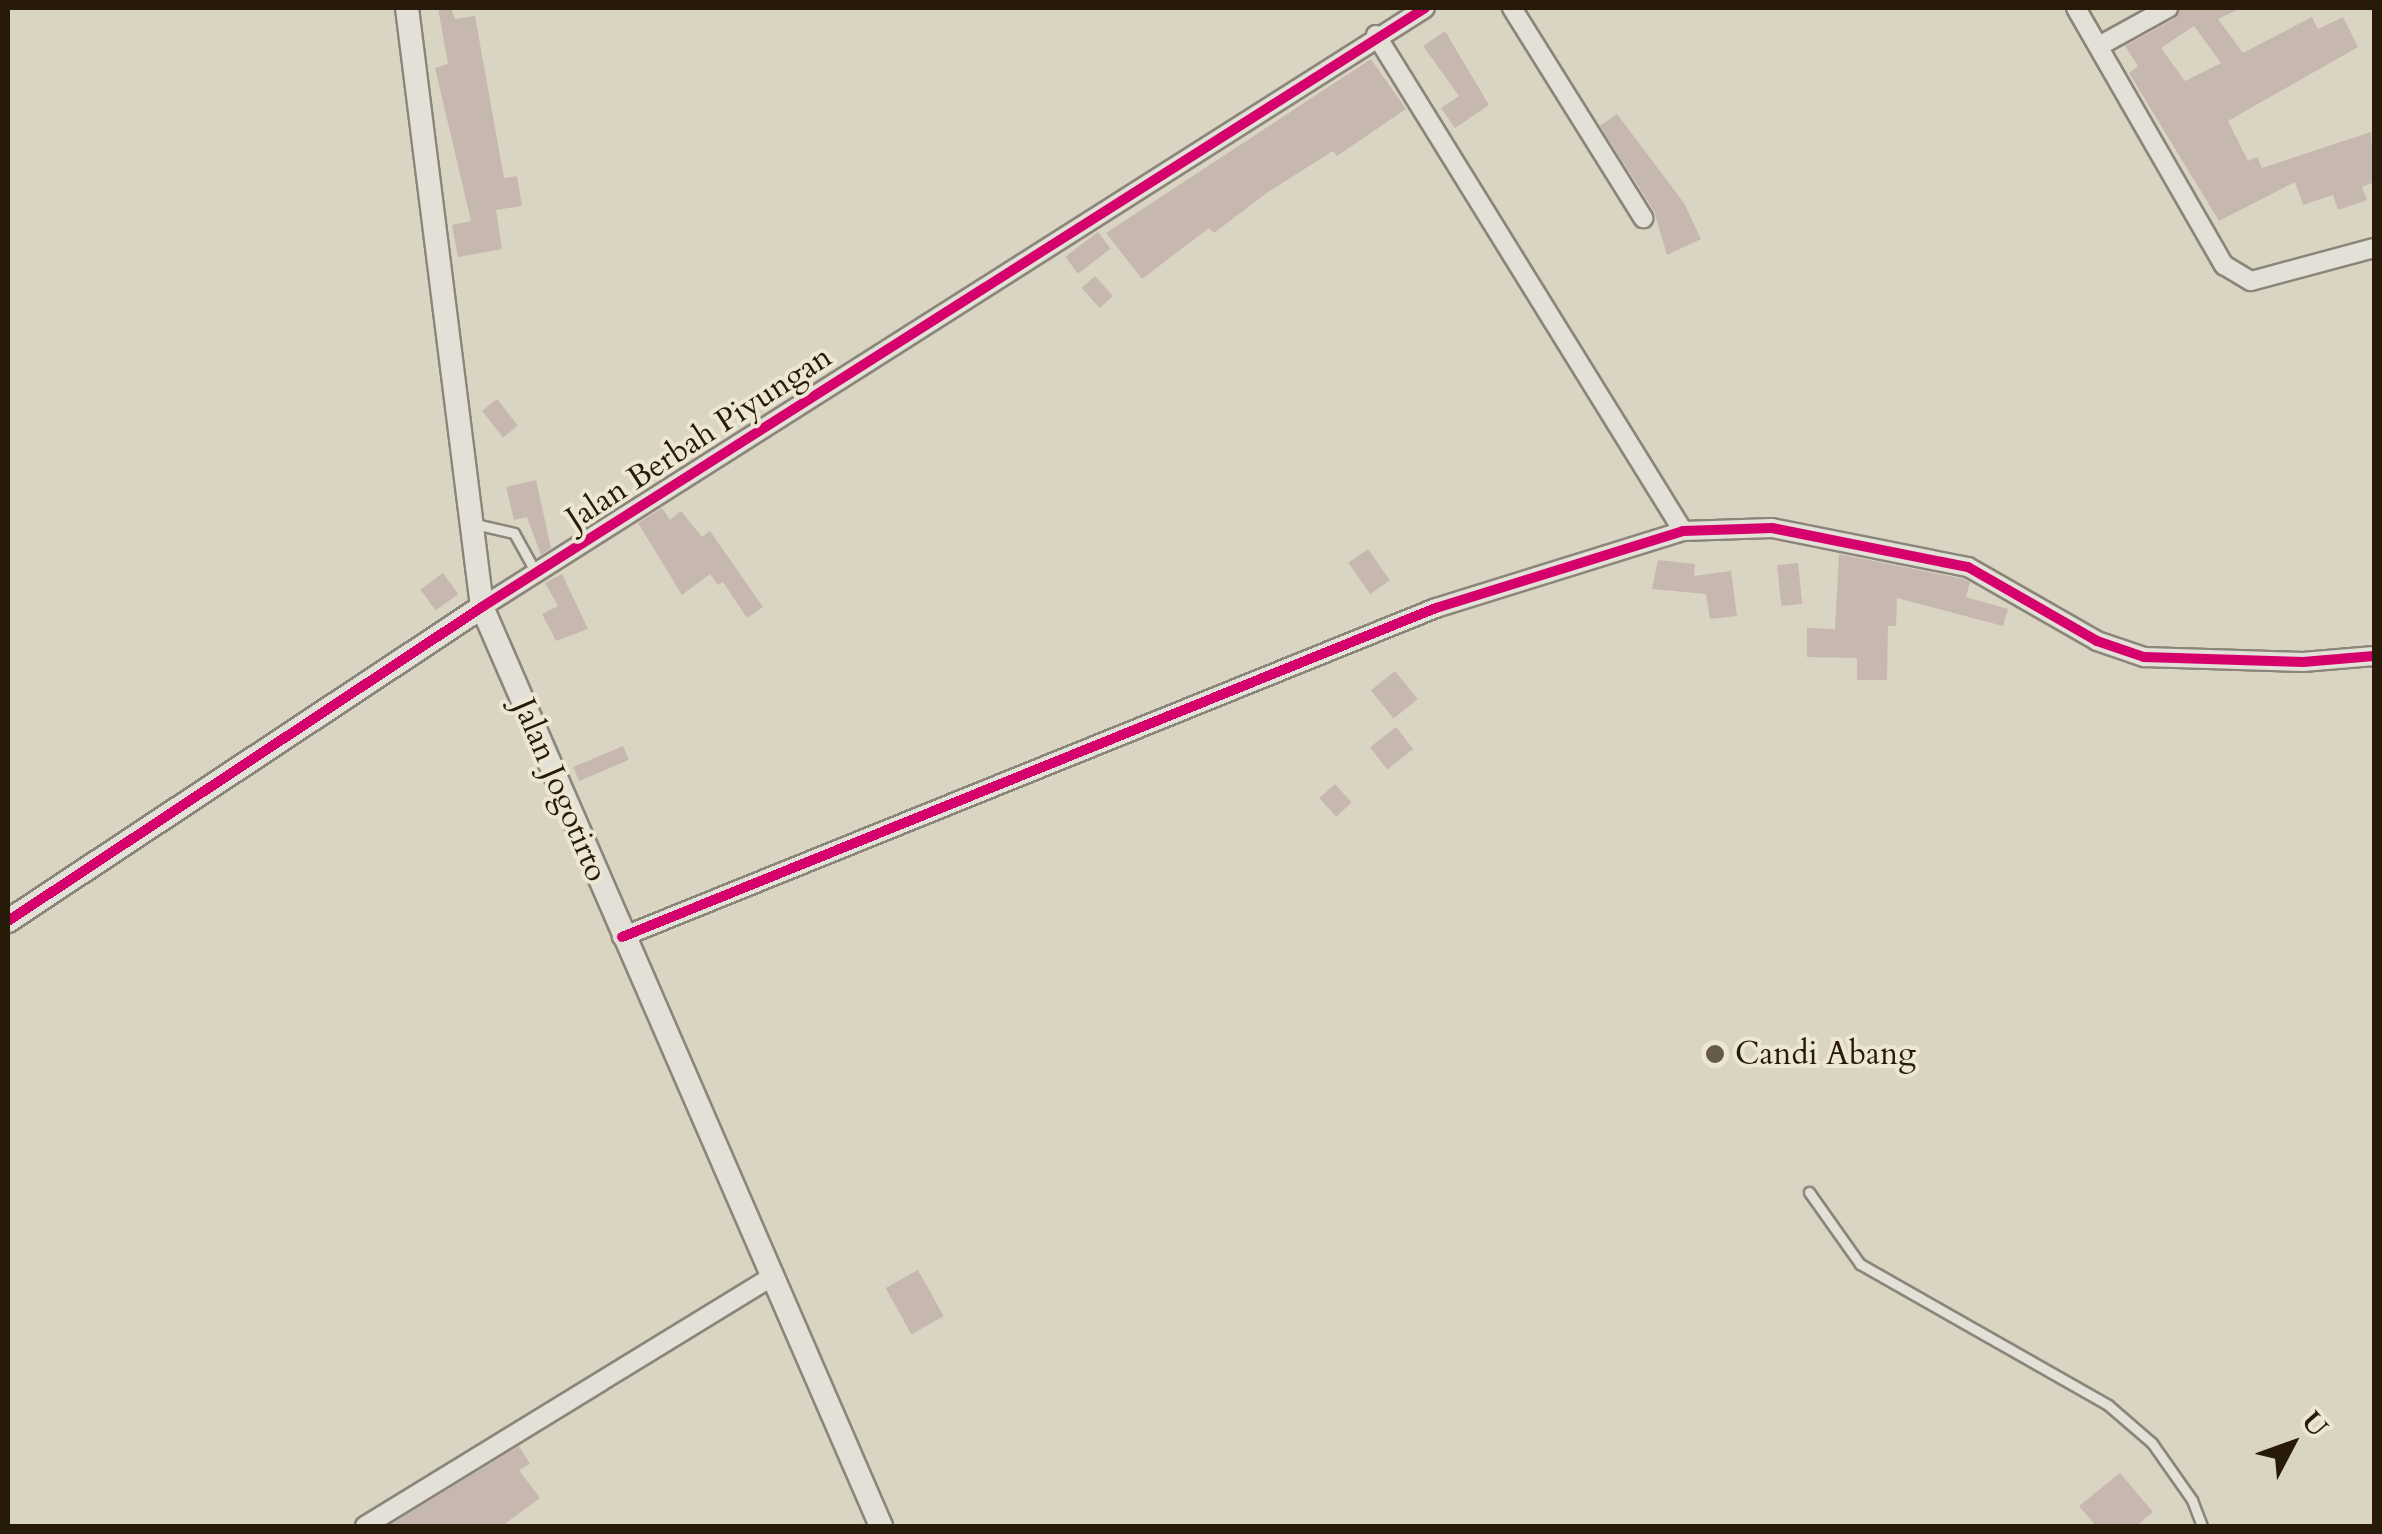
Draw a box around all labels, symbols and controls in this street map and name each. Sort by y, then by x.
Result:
street label: Jalan Berbah Piyungan [559,338,839,538]
street label: Jalan Jogotirto [504,693,616,887]
place label: Candi Abang [1735,1035,1916,1073]
marker: Candi Abang [1704,1043,1726,1065]
north arrow [2242,1394,2342,1494]
text: U [2293,1403,2336,1445]

